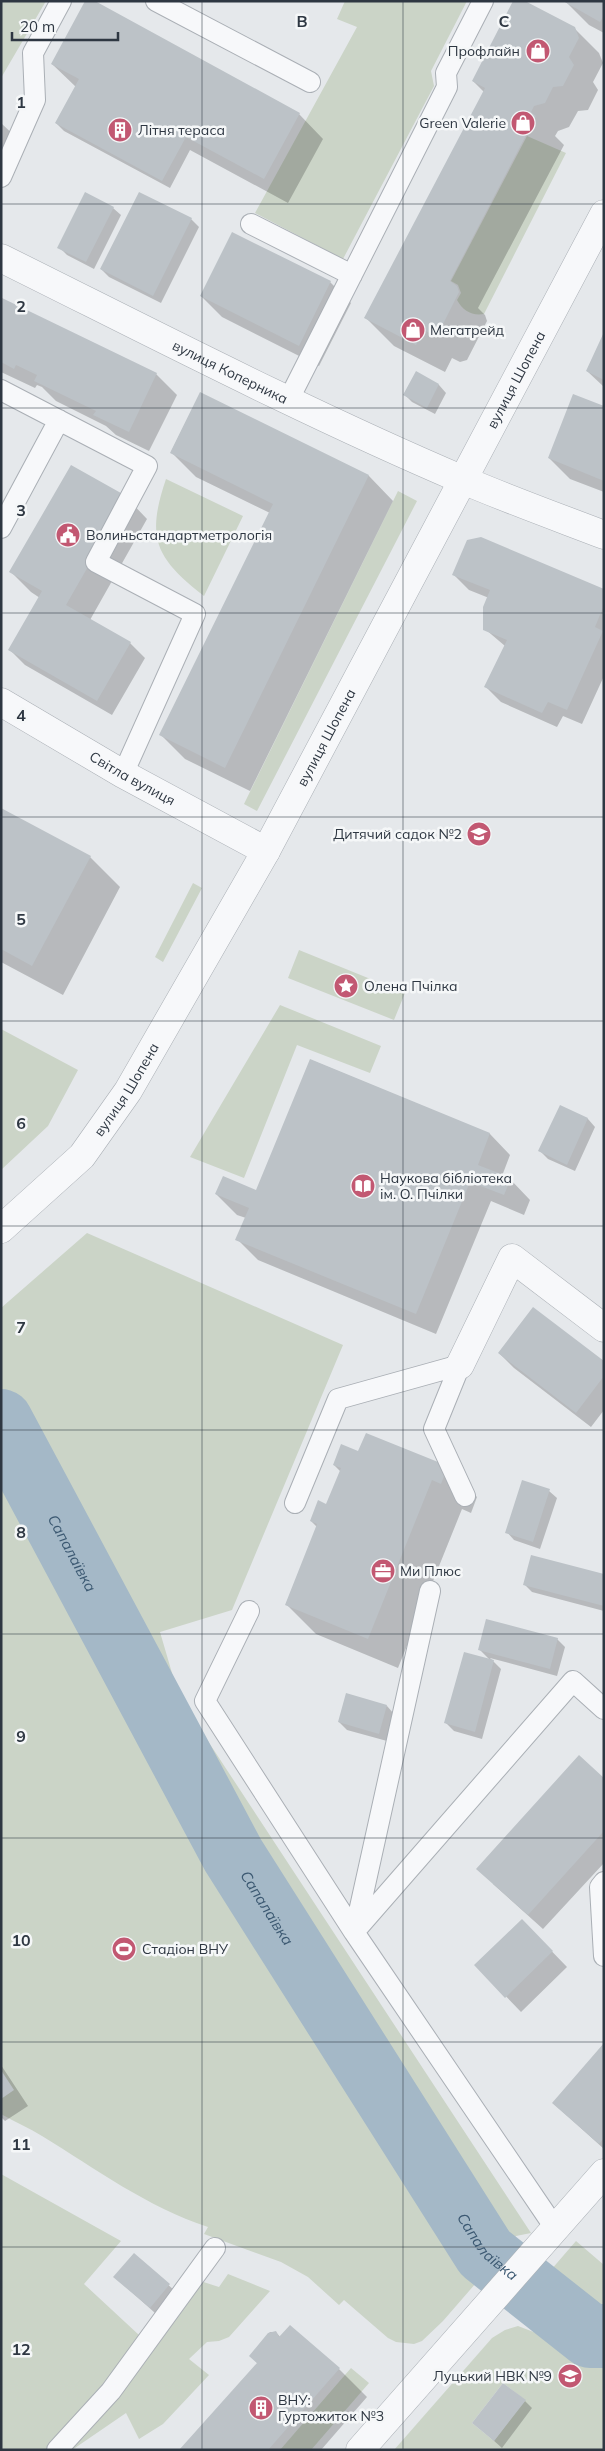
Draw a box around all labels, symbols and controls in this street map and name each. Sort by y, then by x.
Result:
scale bar [12,10,119,42]
text: B [296,11,308,31]
text: C [499,11,510,31]
text: 20 m [20,17,55,36]
shop icon: Профлайн [525,38,551,64]
place label: Профлайн [448,42,520,60]
text: 1 [16,92,26,112]
shop icon: Green Valerie [510,110,536,136]
place label: Green Valerie [419,114,506,132]
building icon: Літня тераса [107,117,133,143]
place label: Літня тераса [138,121,225,139]
text: 2 [16,296,26,316]
shop icon: Мегатрейд [400,317,426,343]
place label: Мегатрейд [430,321,505,339]
street label: вулиця Шопена [483,328,549,432]
street label: вулиця Коперника [170,336,291,408]
text: 3 [16,500,26,520]
public building icon: Волиньстандартметрологія [55,522,81,548]
place label: Волиньстандартметрологія [86,526,272,544]
street label: вулиця Шопена [293,686,359,789]
text: 4 [16,705,26,725]
street label: Світла вулиця [86,747,178,809]
school or university icon: Дитячий садок №2 [466,821,492,847]
place label: Дитячий садок №2 [333,825,462,843]
text: 5 [16,909,26,929]
place icon: Олена Пчілка [333,973,359,999]
place label: Олена Пчілка [364,977,458,995]
street label: вулиця Шопена [90,1040,163,1140]
text: 6 [16,1113,26,1133]
place label: Наукова бібліотека ім. О. Пчілки [380,1169,512,1203]
library icon: Наукова бібліотека ім. О. Пчілки [350,1173,376,1199]
text: 7 [16,1317,26,1337]
water label: Сапалаївка [44,1511,100,1595]
text: 8 [16,1522,26,1542]
office icon: Ми Плюс [370,1558,396,1584]
place label: Ми Плюс [400,1562,461,1580]
text: 9 [16,1726,26,1746]
water label: Сапалаївка [236,1867,298,1949]
text: 10 [11,1930,31,1950]
sports icon: Стадіон ВНУ [111,1936,137,1962]
place label: Стадіон ВНУ [142,1940,229,1958]
text: 11 [11,2134,31,2154]
water label: Сапалаївка [453,2209,522,2284]
text: 12 [11,2339,31,2359]
school or university icon: Луцький НВК №9 [557,2363,583,2389]
place label: Луцький НВК №9 [433,2367,552,2385]
place label: ВНУ: Гуртожиток №3 [278,2391,384,2425]
building icon: ВНУ: Гуртожиток №3 [248,2395,274,2421]

